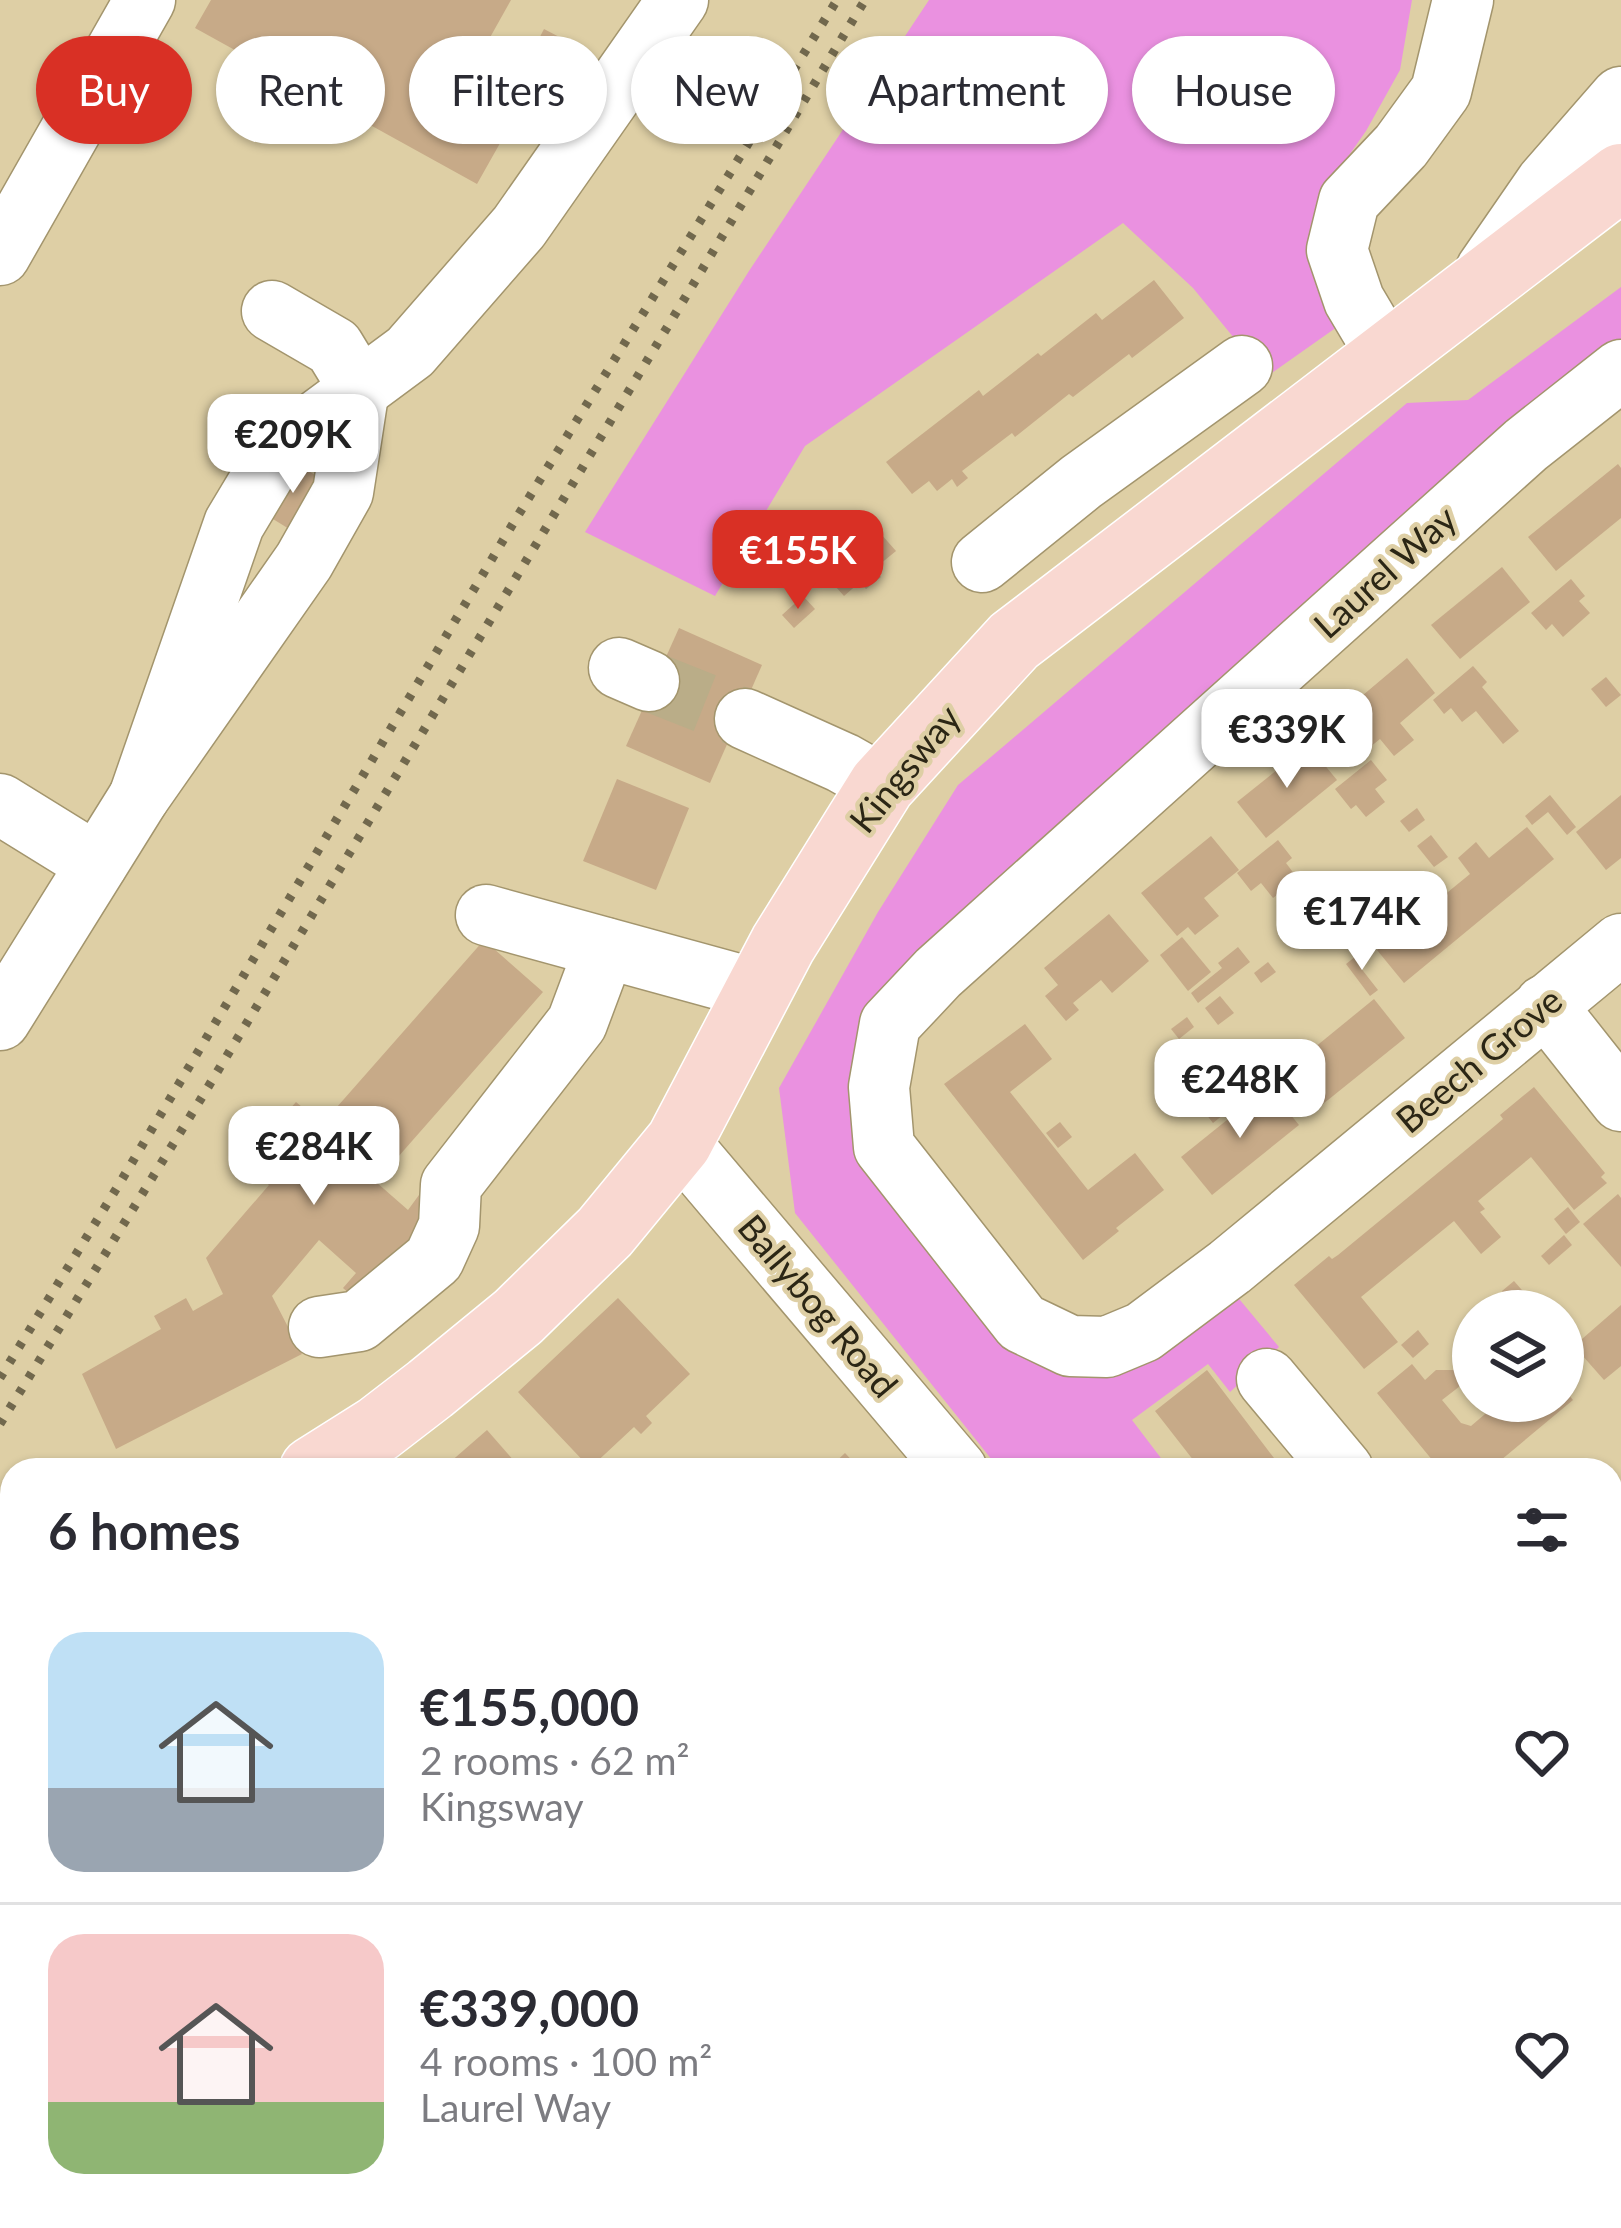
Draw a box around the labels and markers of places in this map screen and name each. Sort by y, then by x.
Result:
pin: €209K [209,394,377,496]
pin: €155K [714,510,882,612]
pin: €339K [1203,689,1371,791]
pin: €174K [1278,871,1446,973]
pin: €248K [1156,1039,1324,1141]
pin: €284K [230,1106,398,1208]

